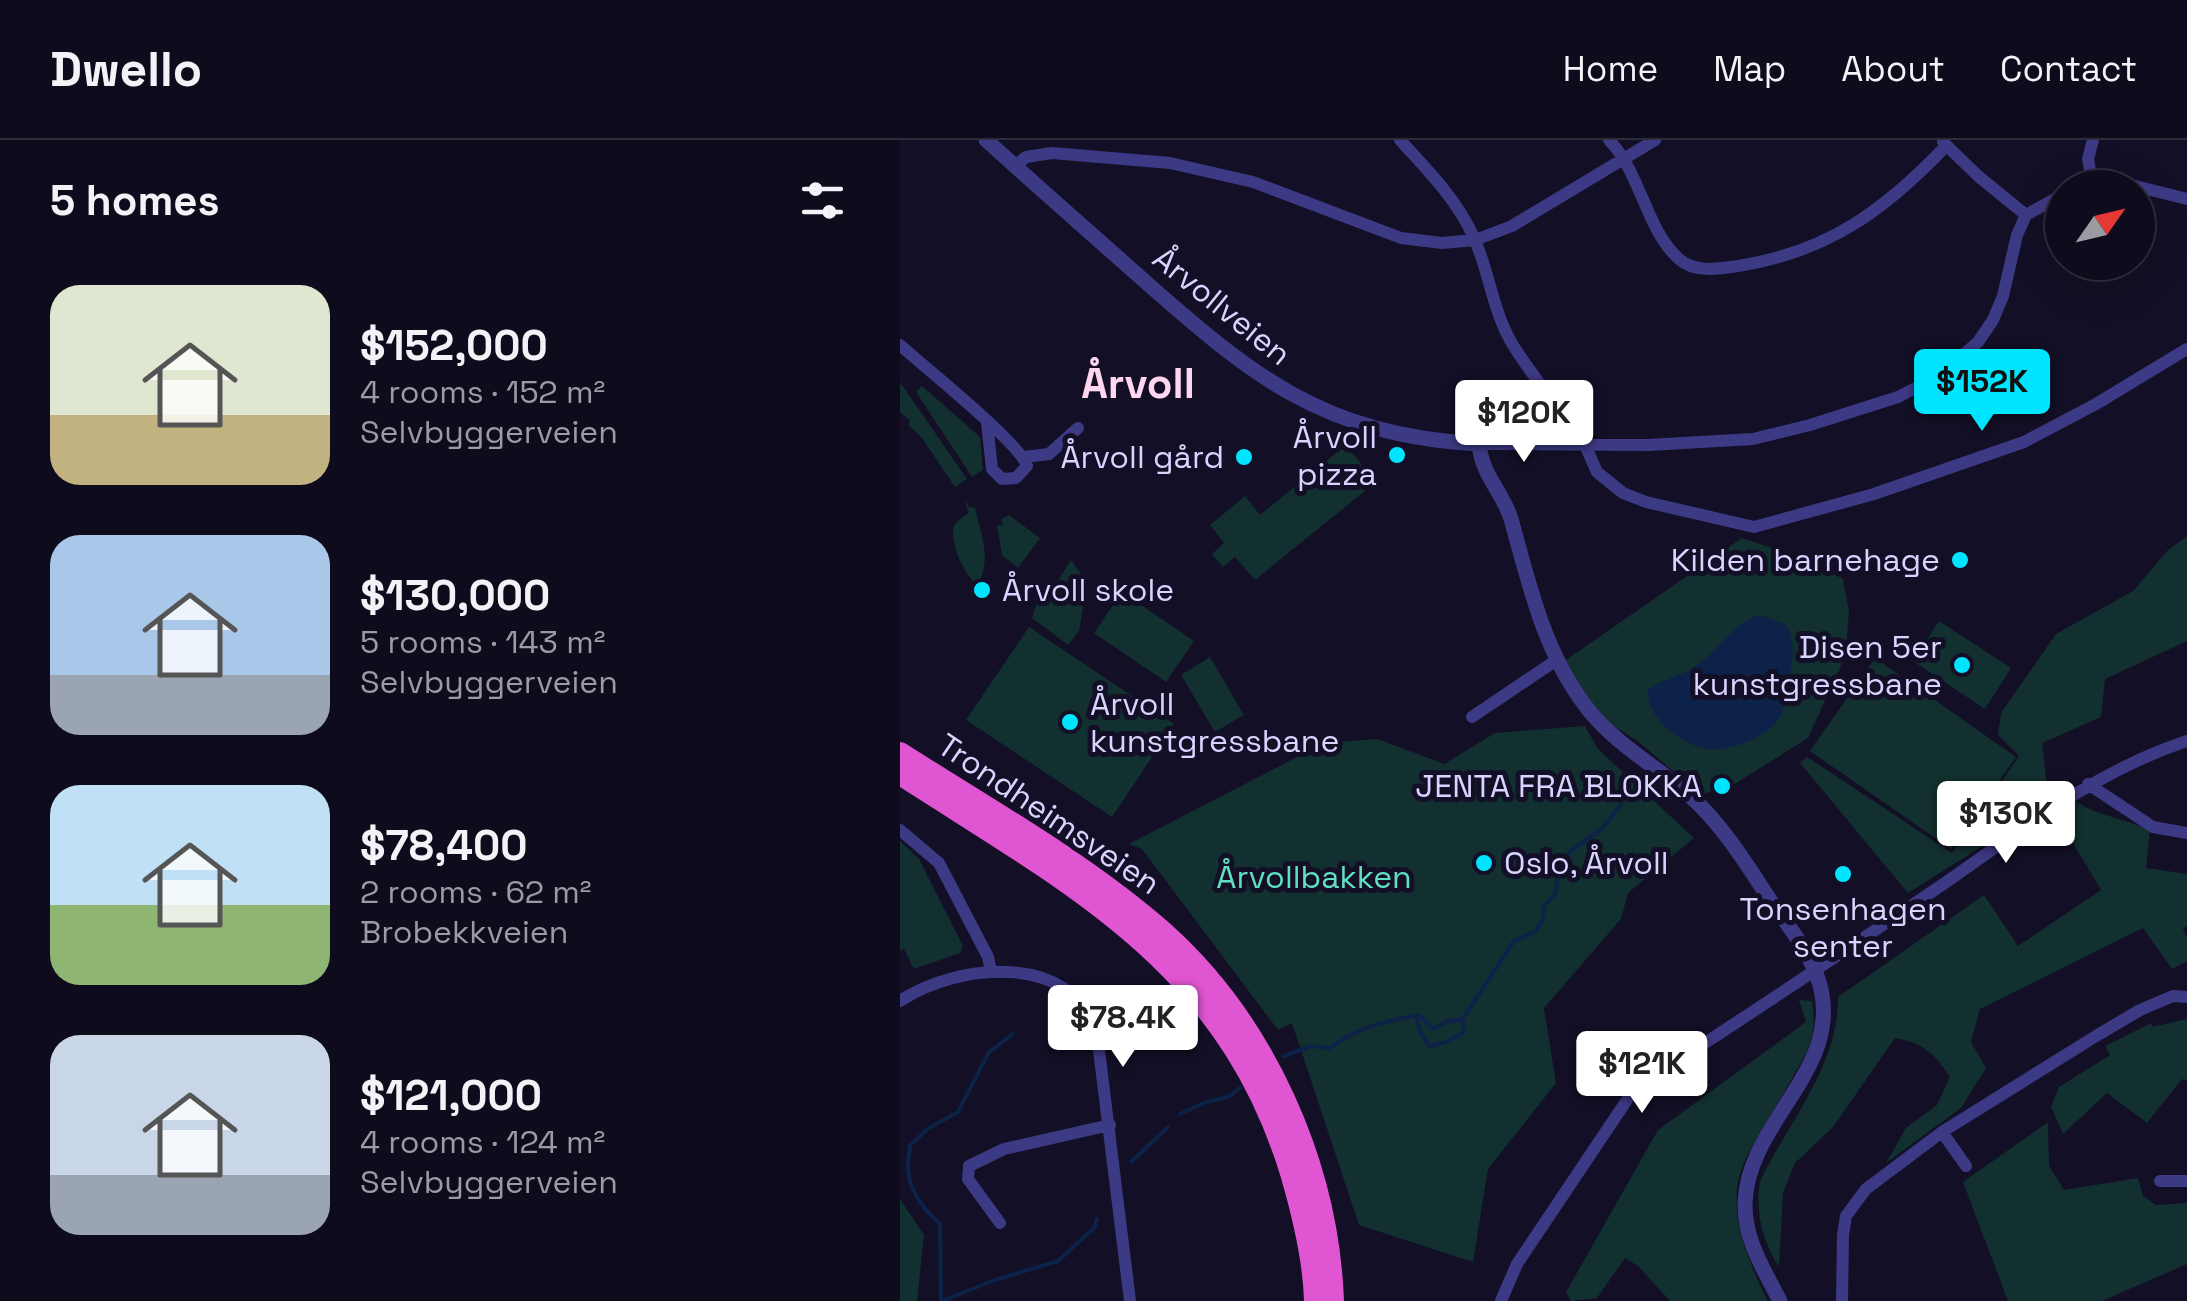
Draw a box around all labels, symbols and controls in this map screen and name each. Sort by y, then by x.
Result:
text: Dwello [50,39,202,100]
text: Home [1563,47,1658,91]
text: Map [1713,47,1786,91]
text: About [1841,47,1945,91]
text: Contact [2000,47,2137,91]
north arrow [2045,170,2155,280]
map controls [2045,170,2155,280]
icon: filters [795,173,850,228]
text: 5 homes [50,174,220,227]
street label: Årvollveien [1145,238,1299,374]
text: $152,000 [360,319,548,372]
icon: home [130,325,250,445]
pin: $152K [1912,349,2052,434]
district label: Årvoll [1081,357,1195,410]
text: $152K [1936,361,2028,401]
text: 4 rooms · 152 m² [360,372,605,412]
pin: $120K [1454,380,1594,465]
text: $120K [1477,392,1571,432]
text: Selvbyggerveien [360,412,618,452]
place label: Årvoll pizza [1293,417,1377,494]
place label: Årvoll gård [1060,437,1224,477]
marker: Årvoll pizza [1386,444,1408,466]
marker: Årvoll gård [1233,446,1255,468]
place label: Kilden barnehage [1671,540,1940,580]
marker: Kilden barnehage [1949,549,1971,571]
text: $130,000 [360,569,550,622]
place label: Årvoll skole [1002,570,1174,610]
icon: home [130,575,250,695]
marker: Årvoll skole [971,579,993,601]
text: 5 rooms · 143 m² [360,622,605,662]
place label: Disen 5er kunstgressbane [1693,627,1942,704]
marker: Disen 5er kunstgressbane [1951,654,1973,676]
text: Selvbyggerveien [360,662,618,702]
place label: Årvoll kunstgressbane [1090,684,1339,761]
marker: Årvoll kunstgressbane [1059,711,1081,733]
street label: Trondheimsveien [930,725,1168,903]
place label: JENTA FRA BLOKKA [1415,766,1702,806]
marker: JENTA FRA BLOKKA [1711,775,1733,797]
pin: $130K [1936,781,2076,866]
text: $130K [1959,793,2053,833]
text: $78,400 [360,819,527,872]
icon: home [130,825,250,945]
place label: Oslo, Årvoll [1504,843,1669,883]
marker: Oslo, Årvoll [1473,852,1495,874]
park label: Årvollbakken [1216,857,1412,897]
marker: Tonsenhagen senter [1832,863,1854,885]
text: 2 rooms · 62 m² [360,872,592,912]
place label: Tonsenhagen senter [1739,889,1947,966]
text: Brobekkveien [360,912,568,952]
pin: $78.4K [1042,985,1204,1070]
text: $78.4K [1070,997,1176,1037]
pin: $121K [1572,1031,1712,1116]
text: $121K [1598,1043,1686,1083]
text: $121,000 [360,1069,542,1122]
icon: home [130,1075,250,1195]
text: 4 rooms · 124 m² [360,1122,605,1162]
text: Selvbyggerveien [360,1162,618,1202]

